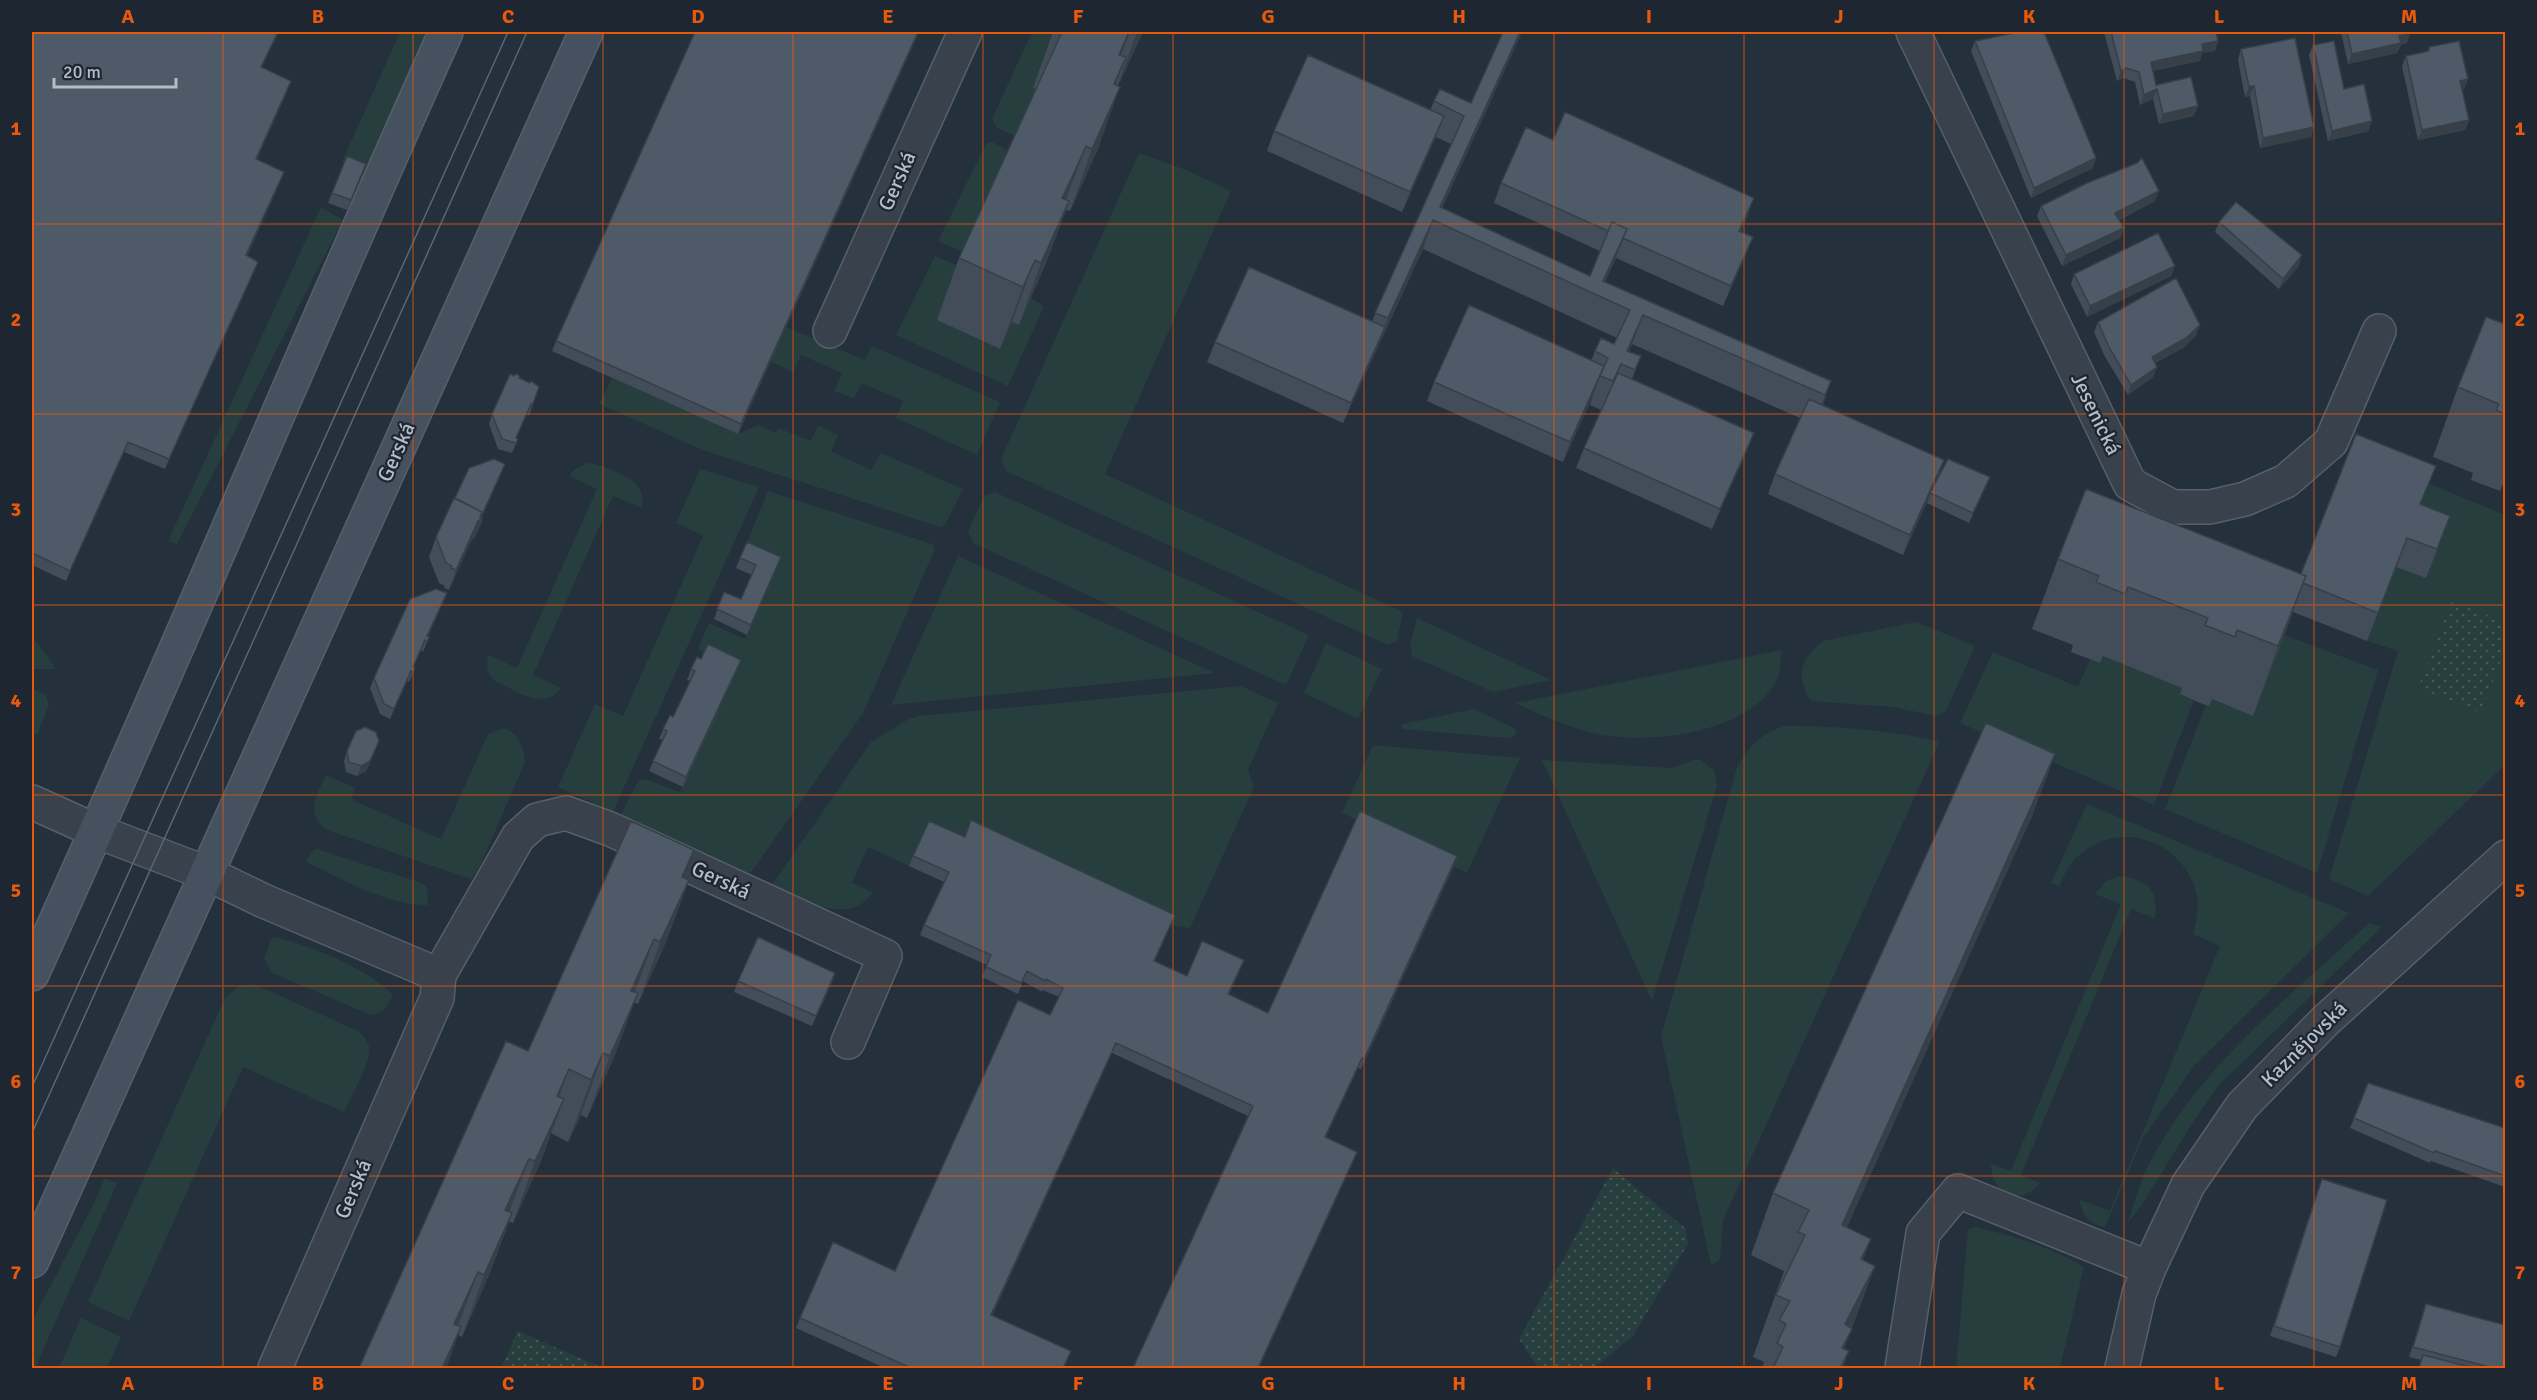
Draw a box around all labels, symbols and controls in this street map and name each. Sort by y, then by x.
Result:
text: A [122,4,135,29]
text: B [312,4,324,29]
text: C [502,4,514,29]
text: D [691,4,705,29]
text: E [882,4,894,29]
text: F [1073,4,1084,29]
text: G [1261,4,1275,29]
text: H [1452,4,1466,29]
text: I [1646,4,1652,29]
text: J [1834,4,1844,29]
text: K [2023,4,2036,29]
text: L [2214,4,2225,29]
text: M [2401,4,2417,29]
scale bar [54,51,176,89]
text: 20 m [63,61,101,83]
text: 1 [11,116,22,141]
text: 1 [2515,116,2526,141]
street label: Gerská [872,147,922,215]
text: 2 [11,307,21,332]
text: 2 [2515,307,2525,332]
street label: Jesenická [2065,369,2127,459]
street label: Gerská [371,418,421,486]
text: 3 [11,497,21,522]
text: 3 [2515,497,2525,522]
text: 4 [11,688,22,713]
text: 4 [2515,688,2526,713]
street label: Gerská [687,855,755,905]
text: 5 [11,878,21,903]
text: 5 [2515,878,2525,903]
street label: Kaznějovská [2256,996,2352,1092]
text: 6 [11,1069,22,1094]
text: 6 [2515,1069,2526,1094]
street label: Gerská [329,1155,377,1223]
text: 7 [11,1260,22,1285]
text: 7 [2515,1260,2526,1285]
text: A [122,1371,135,1396]
text: B [312,1371,324,1396]
text: C [502,1371,514,1396]
text: D [691,1371,705,1396]
text: E [882,1371,894,1396]
text: F [1073,1371,1084,1396]
text: G [1261,1371,1275,1396]
text: H [1452,1371,1466,1396]
text: I [1646,1371,1652,1396]
text: J [1834,1371,1844,1396]
text: K [2023,1371,2036,1396]
text: L [2214,1371,2225,1396]
text: M [2401,1371,2417,1396]

